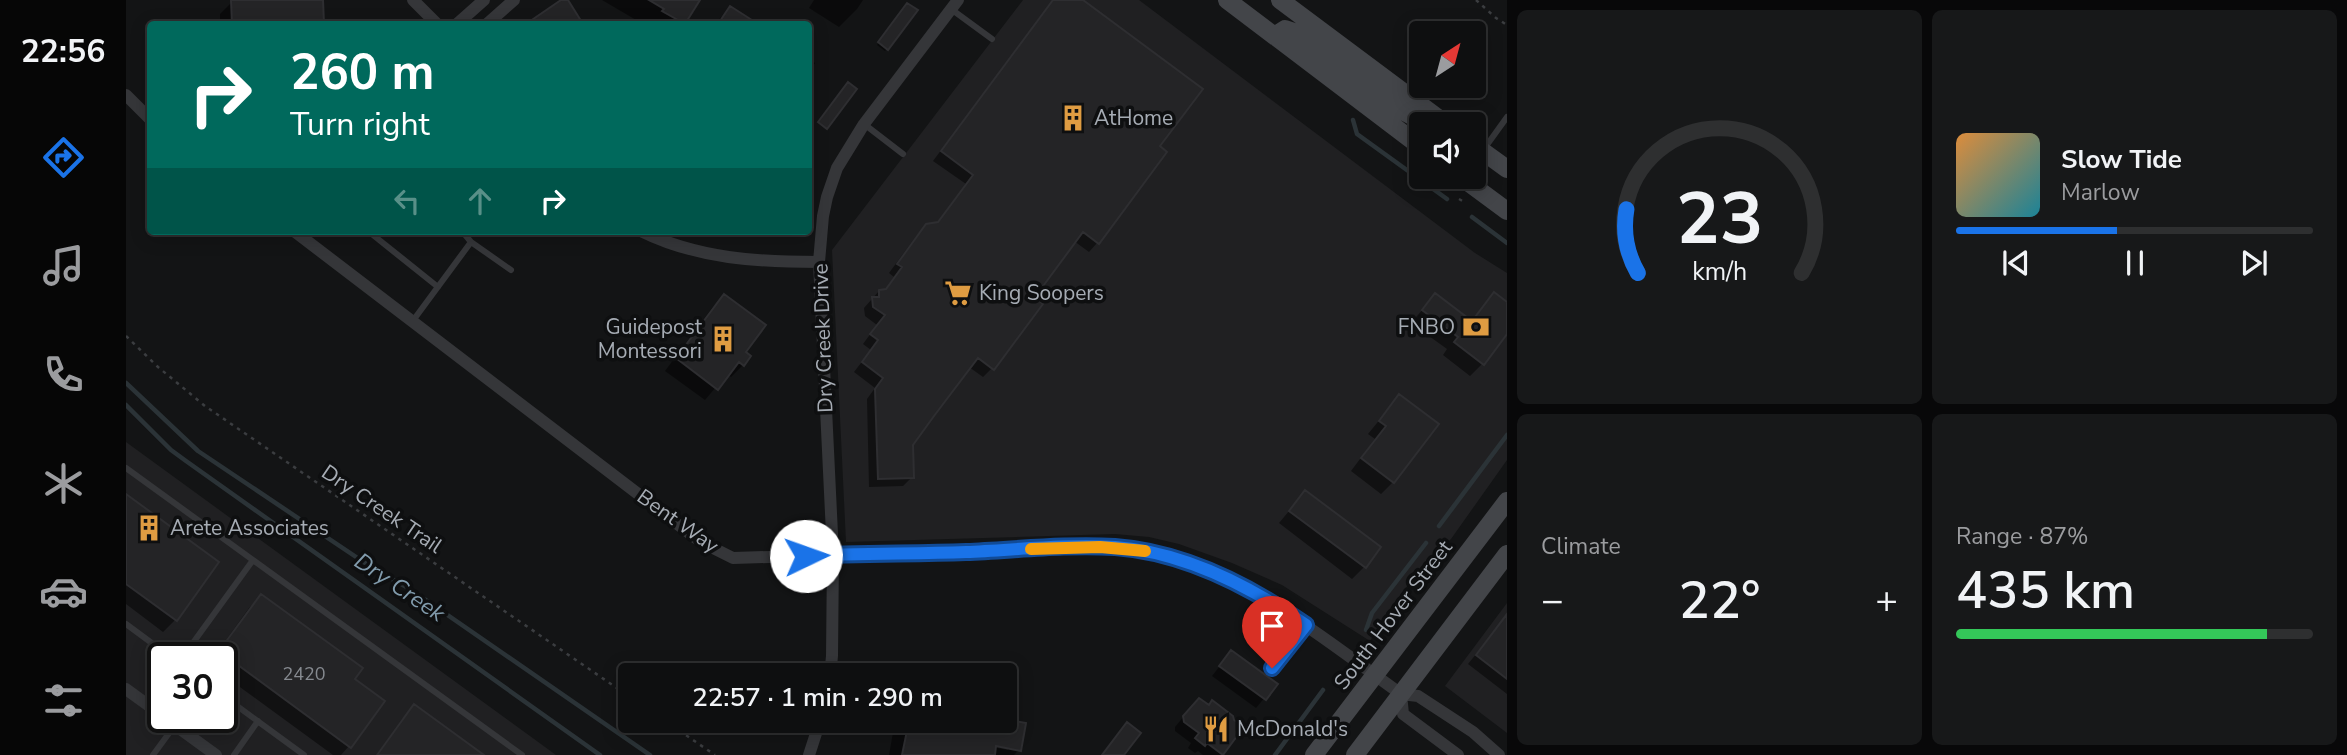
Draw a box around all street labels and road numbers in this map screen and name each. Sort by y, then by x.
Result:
street label: Dry Creek Drive [806,263,840,413]
street label: Dry Creek Trail [316,458,449,560]
street label: Bent Way [632,483,725,559]
street label: South Hover Street [1327,534,1459,696]

